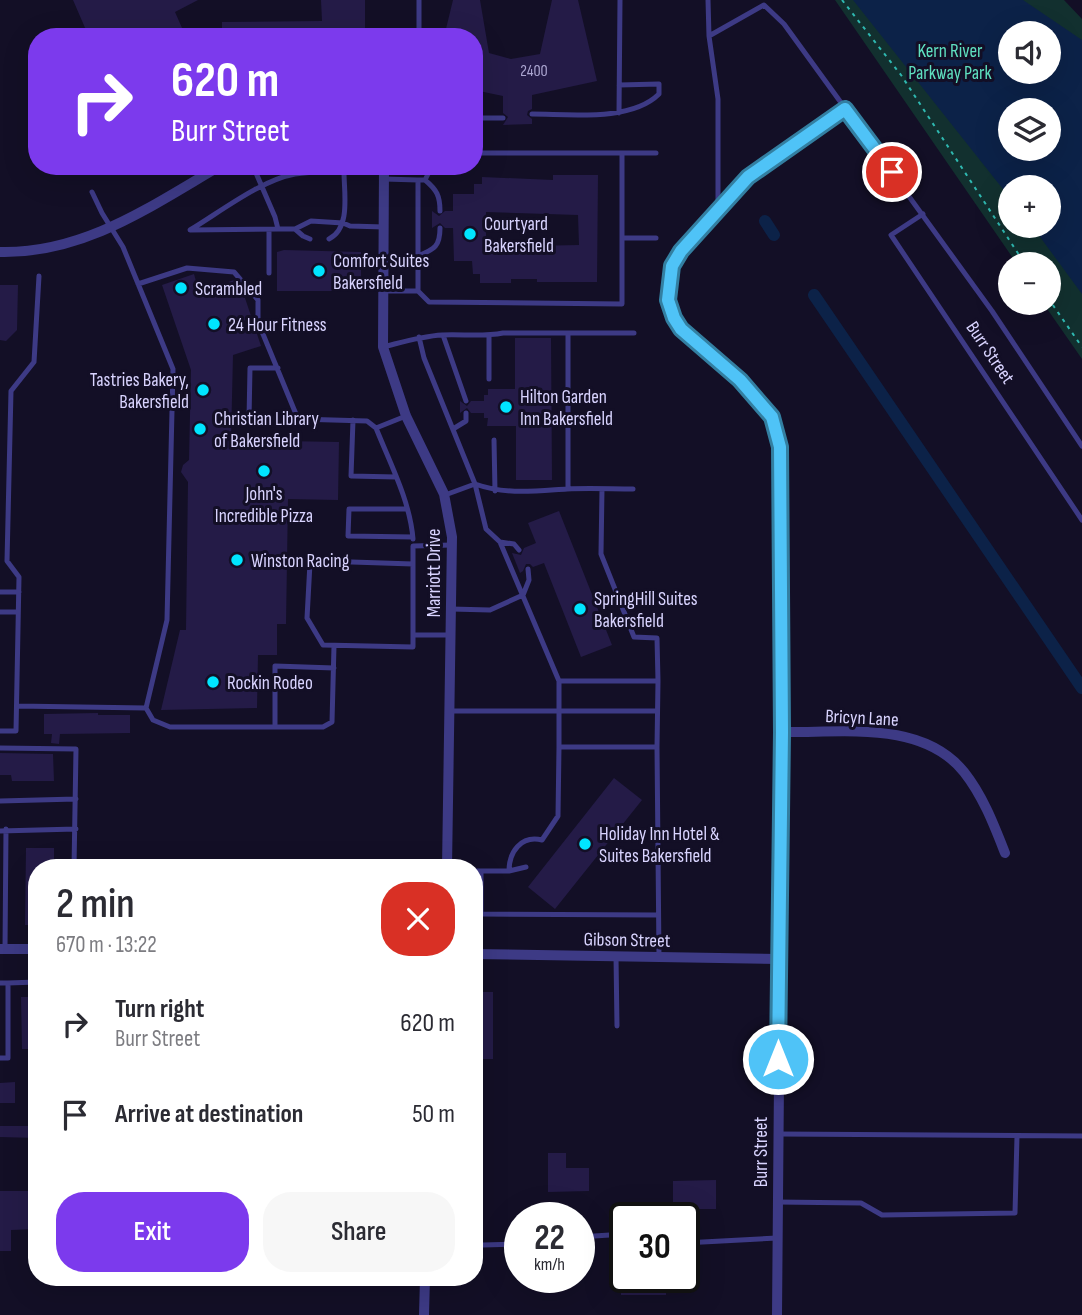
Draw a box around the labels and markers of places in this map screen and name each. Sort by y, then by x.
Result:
pin [862,142,922,202]
place label: Courtyard Bakersfield [484,213,554,258]
marker: Courtyard Bakersfield [462,226,478,242]
place label: Comfort Suites Bakersfield [333,250,429,295]
marker: Comfort Suites Bakersfield [311,263,327,279]
place label: Scrambled [195,278,262,301]
marker: Scrambled [173,280,189,296]
place label: 24 Hour Fitness [228,314,327,337]
marker: 24 Hour Fitness [206,316,222,332]
place label: Tastries Bakery, Bakersfield [90,369,189,414]
marker: Tastries Bakery, Bakersfield [195,382,211,398]
place label: Hilton Garden Inn Bakersfield [520,386,613,431]
marker: Hilton Garden Inn Bakersfield [498,399,514,415]
place label: Christian Library of Bakersfield [214,408,319,453]
marker: Christian Library of Bakersfield [192,421,208,437]
marker: John's Incredible Pizza [256,463,272,479]
place label: John's Incredible Pizza [215,483,313,528]
place label: Winston Racing [251,550,350,573]
marker: Winston Racing [229,552,245,568]
place label: SpringHill Suites Bakersfield [594,588,698,633]
marker: SpringHill Suites Bakersfield [572,601,588,617]
place label: Rockin Rodeo [227,672,313,695]
marker: Rockin Rodeo [205,674,221,690]
place label: Holiday Inn Hotel & Suites Bakersfield [599,823,720,868]
marker: Holiday Inn Hotel & Suites Bakersfield [577,836,593,852]

